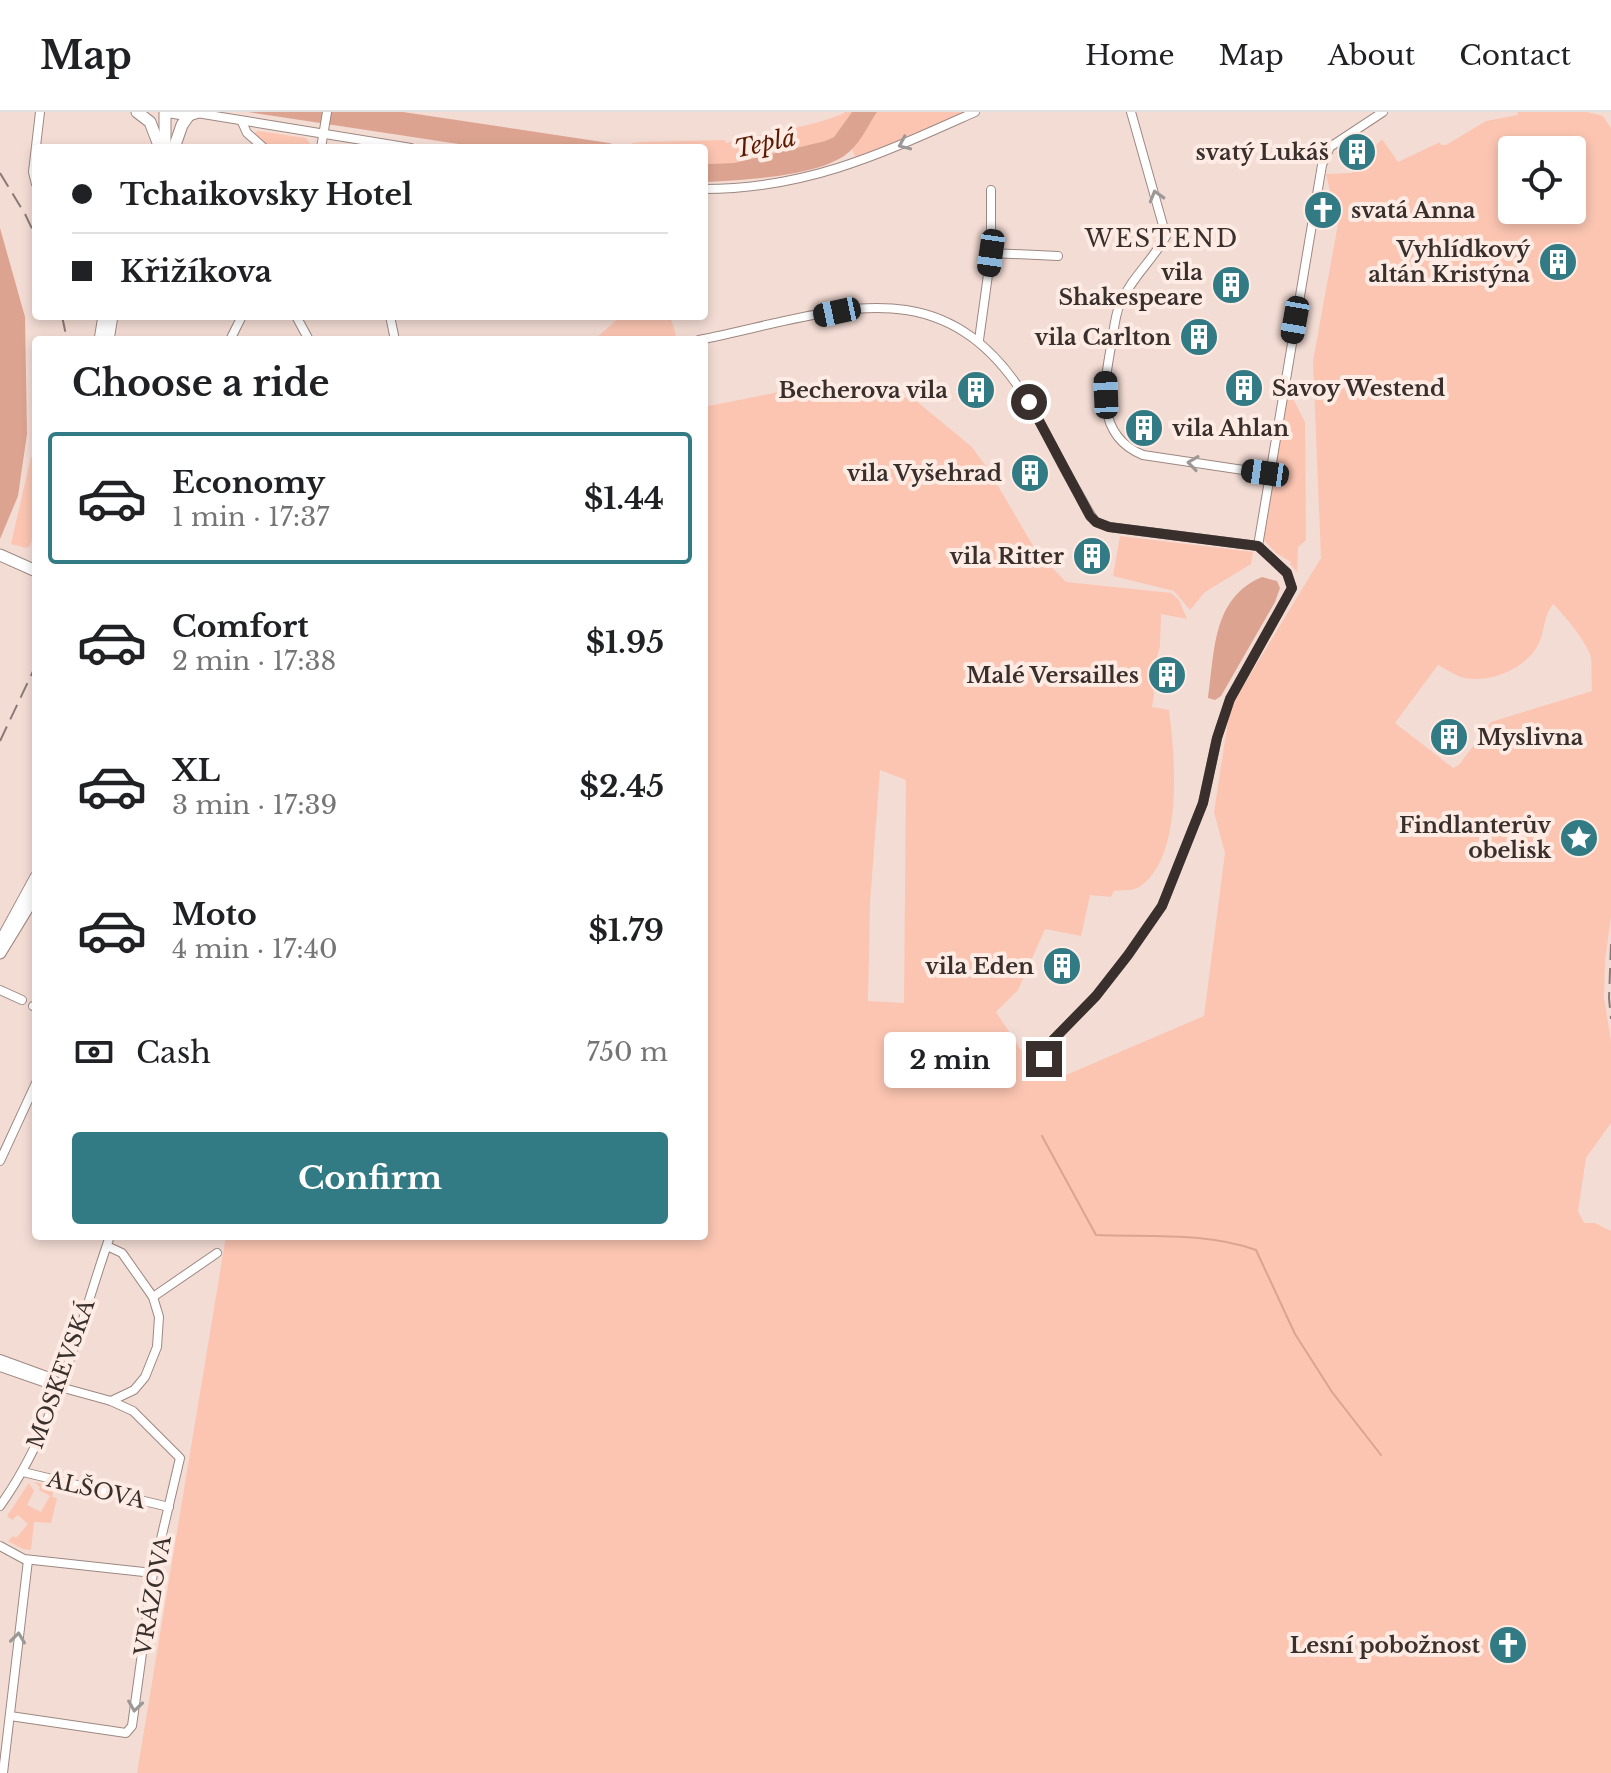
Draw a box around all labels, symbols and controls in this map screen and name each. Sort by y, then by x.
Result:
text: Map [40,32,132,79]
text: Home [1085,38,1175,73]
text: Map [1219,38,1284,73]
text: About [1328,38,1415,73]
text: Contact [1459,38,1571,73]
water label: Teplá [732,122,798,164]
building icon: svatý Lukáš [1336,131,1378,173]
one-way arrow [898,134,912,150]
map controls [1498,136,1586,224]
button: locate [1498,136,1586,224]
place label: svatý Lukáš [1196,139,1329,166]
text: Tchaikovsky Hotel [120,176,413,213]
church icon: svatá Anna [1302,189,1344,231]
one-way arrow [1149,190,1165,204]
place label: svatá Anna [1351,197,1476,224]
district label: WESTEND [1084,224,1239,253]
car [976,228,1006,278]
place label: Vyhlídkový altán Kristýna [1368,236,1531,288]
building icon: Vyhlídkový altán Kristýna [1537,241,1579,283]
text: Křižíkova [120,253,272,290]
place label: vila Shakespeare [1058,259,1203,311]
building icon: vila Shakespeare [1210,264,1252,306]
car [1279,294,1311,346]
car [811,295,863,329]
building icon: vila Carlton [1178,316,1220,358]
place label: vila Carlton [1035,324,1171,351]
text: Choose a ride [72,361,329,406]
building icon: Savoy Westend [1223,367,1265,409]
building icon: Becherova vila [955,369,997,411]
car [1093,371,1119,419]
place label: Savoy Westend [1272,375,1445,402]
place label: Becherova vila [778,377,948,404]
route start [1011,384,1047,420]
building icon: vila Ahlan [1123,407,1165,449]
place label: vila Ahlan [1172,415,1289,442]
building icon: vila Vyšehrad [1009,452,1051,494]
one-way arrow [1186,455,1199,472]
car [1240,458,1290,488]
place label: vila Vyšehrad [847,460,1002,487]
icon: car [76,462,148,534]
text: Economy [172,464,325,501]
text: $1.44 [584,480,664,517]
text: 1 min · 17:37 [172,501,329,533]
building icon: vila Ritter [1071,535,1113,577]
place label: vila Ritter [950,543,1064,570]
icon: car [76,606,148,678]
text: Comfort [172,608,309,645]
text: $1.95 [586,624,664,661]
text: 2 min · 17:38 [172,645,336,677]
building icon: Malé Versailles [1146,654,1188,696]
place label: Malé Versailles [966,662,1139,689]
building icon: Myslivna [1428,716,1470,758]
place label: Myslivna [1477,724,1584,751]
icon: car [76,750,148,822]
text: XL [172,752,220,789]
text: $2.45 [580,768,664,805]
text: 3 min · 17:39 [172,789,337,821]
place label: Findlanterův obelisk [1399,812,1551,864]
place icon: Findlanterův obelisk [1558,817,1600,859]
icon: car [76,894,148,966]
text: Moto [172,896,257,933]
text: $1.79 [588,912,664,949]
text: 4 min · 17:40 [172,933,338,965]
building icon: vila Eden [1041,945,1083,987]
place label: vila Eden [925,953,1034,980]
icon: cash [72,1030,116,1074]
callout: 2 min [884,1031,1016,1087]
text: Cash [136,1034,211,1071]
text: 750 m [587,1036,668,1068]
route end [1026,1041,1062,1077]
text: 2 min [910,1044,990,1076]
button: Confirm [72,1132,668,1224]
street label: MOSKEVSKÁ [21,1294,101,1452]
street label: ALŠOVA [43,1464,149,1515]
street label: VRÁZOVA [128,1533,177,1659]
church icon: Lesní pobožnost [1487,1624,1529,1666]
one-way arrow [10,1632,27,1645]
place label: Lesní pobožnost [1290,1632,1481,1659]
one-way arrow [127,1699,144,1713]

